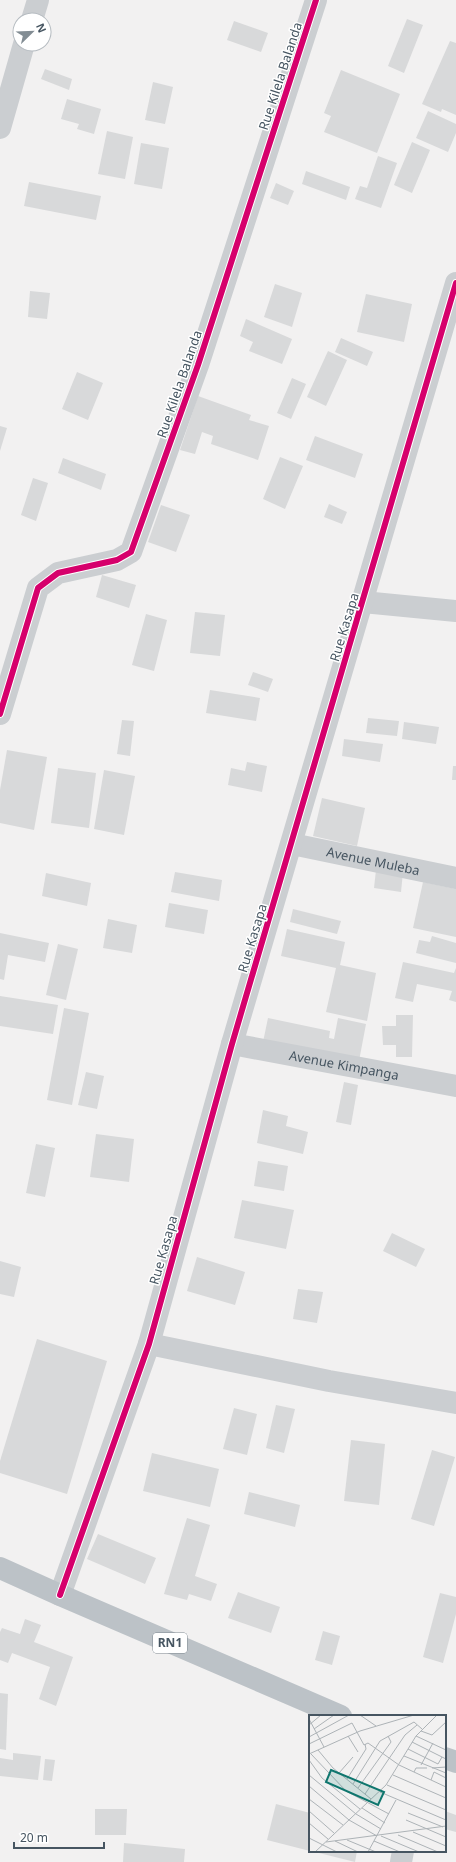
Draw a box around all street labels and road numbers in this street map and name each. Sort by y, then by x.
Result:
street label: Rue Kilela Balanda [254,20,306,132]
street label: Rue Kilela Balanda [152,328,206,440]
street label: Rue Kasapa [325,590,363,664]
street label: Avenue Muleba [325,842,422,879]
street label: Rue Kasapa [233,901,271,975]
street label: Avenue Kimpanga [288,1046,400,1084]
street label: Rue Kasapa [145,1213,181,1287]
road number: RN1 [153,1633,187,1653]

